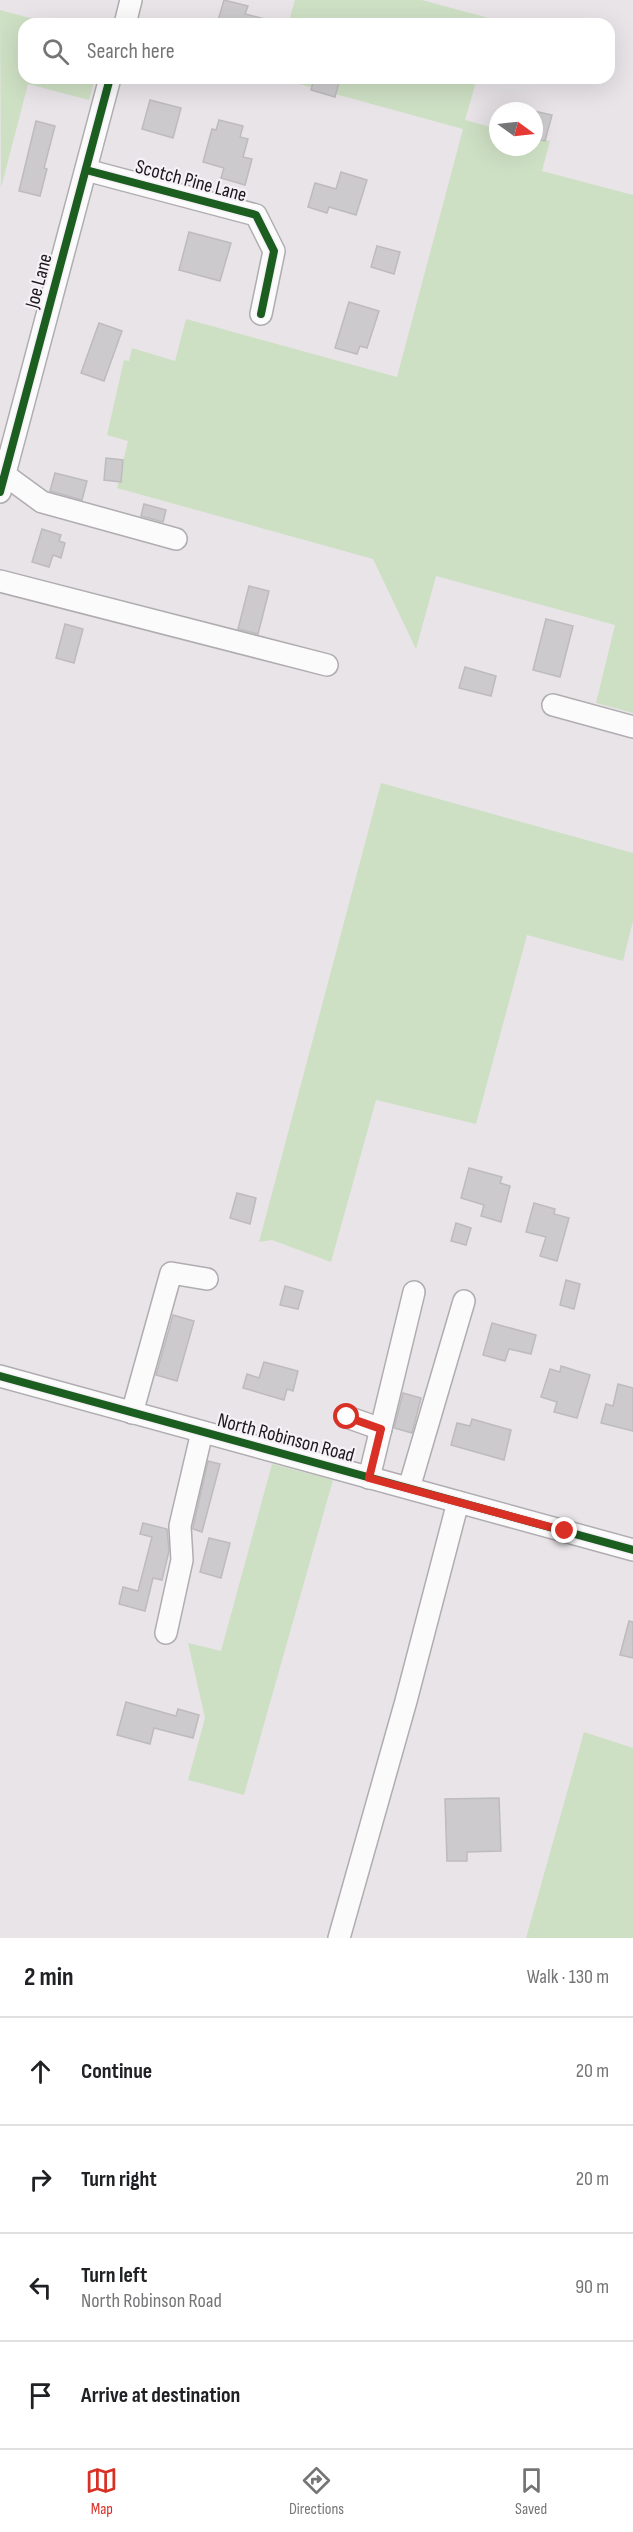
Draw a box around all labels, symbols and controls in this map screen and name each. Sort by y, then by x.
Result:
search box [18,18,615,84]
icon: search [39,35,72,68]
text: Search here [87,38,174,65]
north arrow [489,102,543,156]
street label: Scotch Pine Lane [133,155,249,207]
street label: Joe Lane [20,251,58,312]
route start [333,1403,359,1429]
street label: North Robinson Road [215,1408,357,1468]
route end [551,1517,577,1543]
text: 2 min [24,1962,74,1993]
text: Walk · 130 m [527,1965,609,1989]
icon: ahead [24,2055,57,2088]
text: Continue [81,2058,152,2085]
text: 20 m [576,2059,609,2083]
icon: right [24,2163,57,2196]
text: Turn right [81,2166,157,2193]
text: 20 m [576,2167,609,2191]
text: Turn left [81,2262,147,2289]
icon: left [24,2271,57,2304]
text: 90 m [575,2275,609,2299]
text: North Robinson Road [81,2289,222,2313]
icon: arrive [24,2379,57,2412]
text: Arrive at destination [81,2382,240,2409]
tab: Map [85,2464,118,2519]
tab: Directions [289,2464,344,2519]
tab: Saved [515,2464,548,2519]

